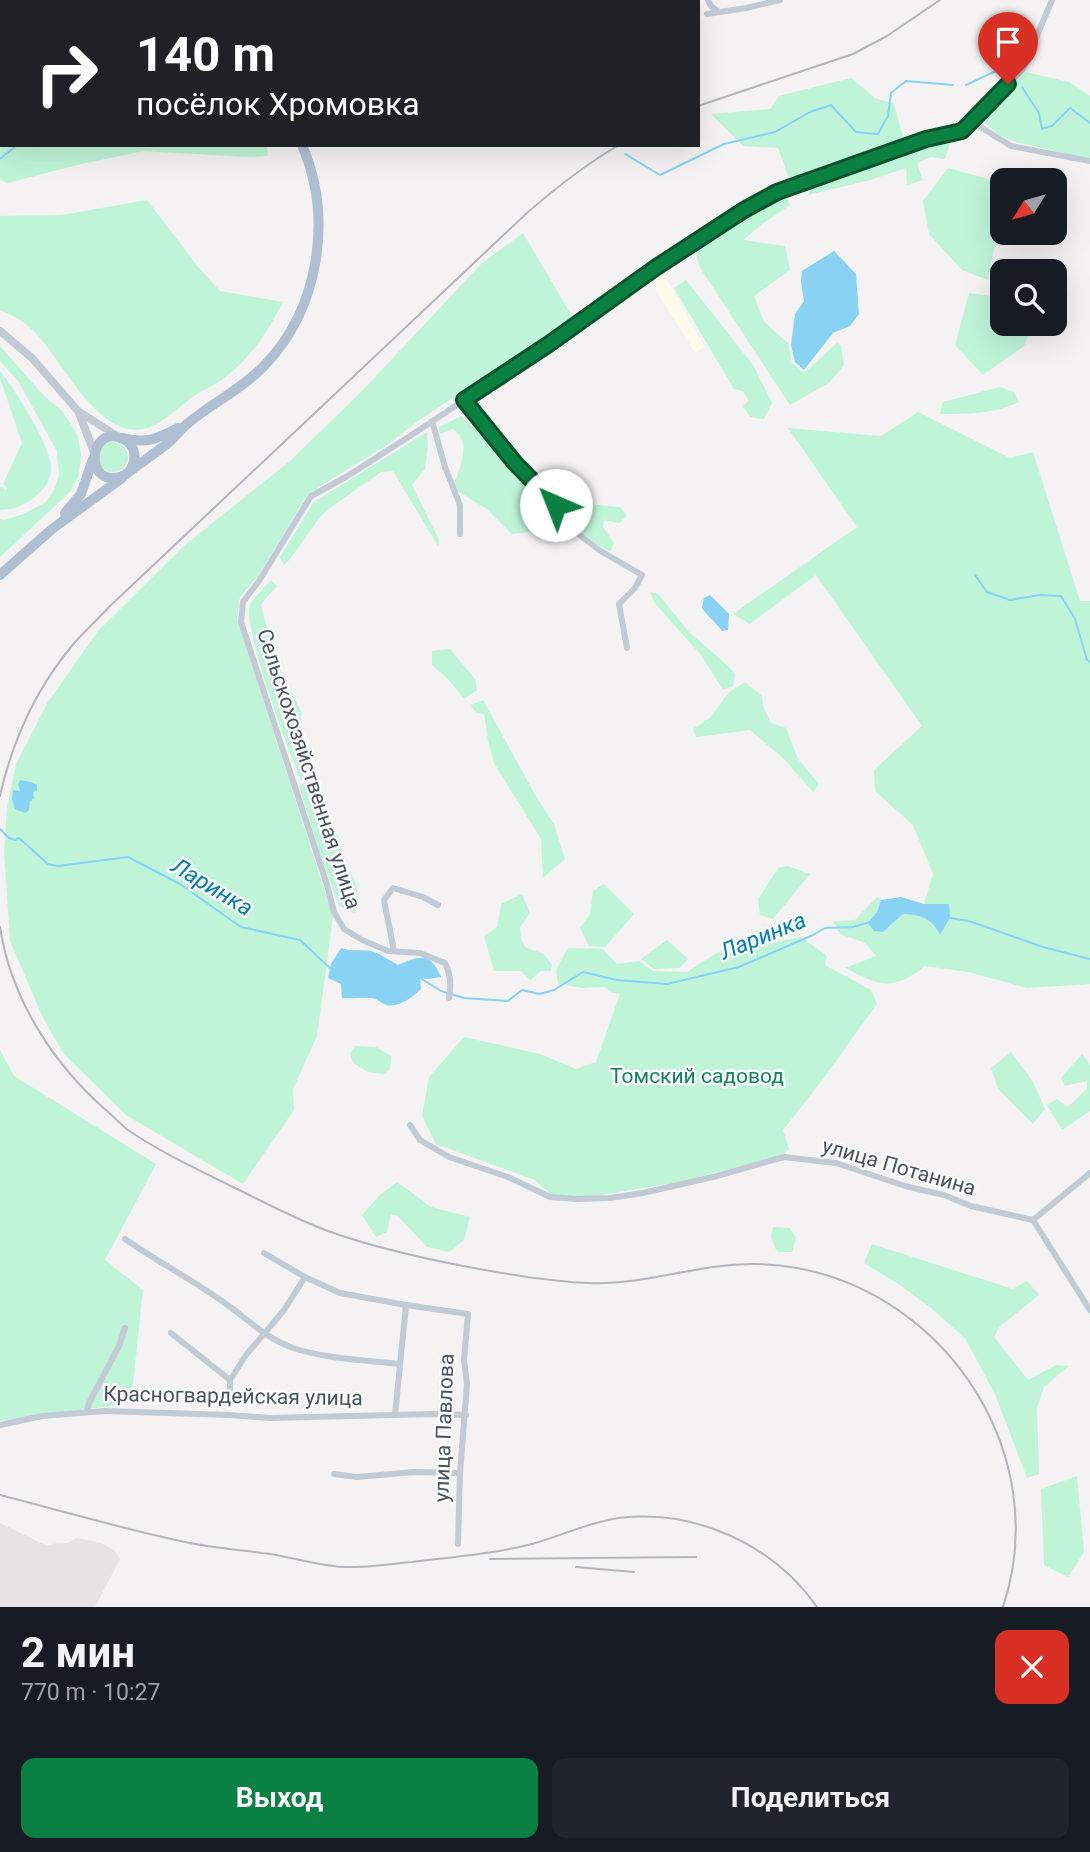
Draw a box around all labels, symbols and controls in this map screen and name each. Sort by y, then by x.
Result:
pin [978,12.0,1038,84]
icon: arrive [989,23,1027,61]
text: 140 m [136,26,275,83]
icon: right [21,28,112,119]
text: посёлок Хромовка [136,85,420,123]
north arrow [990,168,1068,245]
map controls [990,168,1067,336]
button: search [990,259,1067,336]
position arrow [519,468,593,542]
street label: Сельскохозяйственная улица [252,626,366,912]
water label: Ларинка [165,852,258,922]
water label: Ларинка [715,907,810,966]
park label: Томский садовод [610,1064,784,1088]
street label: улица Потанина [819,1134,979,1200]
street label: улица Павлова [429,1353,459,1503]
street label: Красногвардейская улица [103,1382,363,1410]
text: 2 мин [21,1628,135,1677]
button: close [995,1630,1069,1704]
text: 770 m · 10:27 [21,1679,160,1706]
button: Выход [21,1758,538,1838]
button: Поделиться [552,1758,1069,1838]

